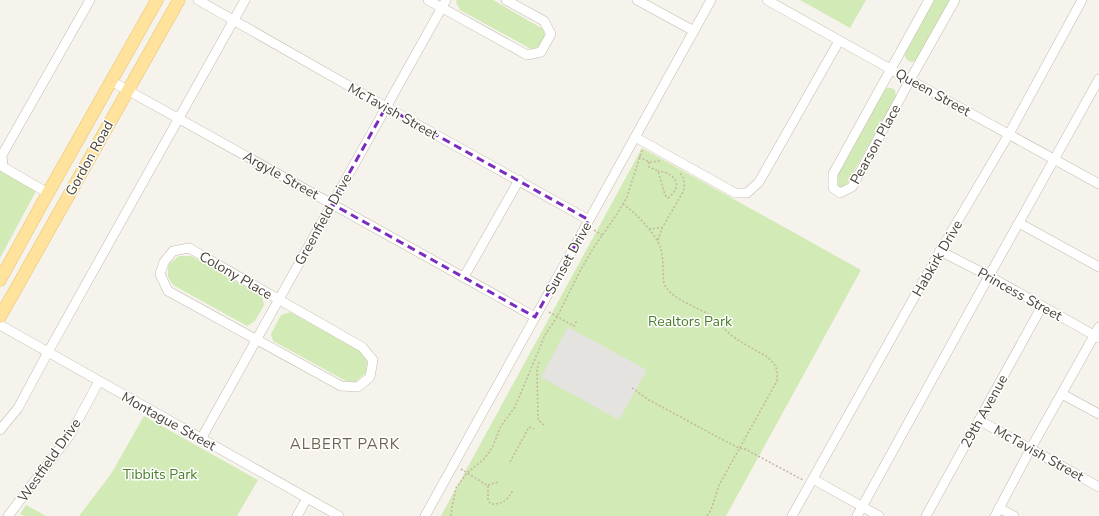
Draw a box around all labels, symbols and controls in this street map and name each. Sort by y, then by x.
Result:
street label: Queen Street [892,64,974,121]
street label: McTavish Street [344,79,441,144]
street label: Pearson Place [846,101,905,188]
street label: Gordon Road [61,117,118,199]
street label: Argyle Street [239,147,322,204]
street label: Greenfield Drive [290,170,357,269]
street label: Habkirk Drive [908,217,967,300]
street label: Sunset Drive [541,219,596,298]
street label: Colony Place [196,247,276,304]
street label: Princess Street [974,263,1066,326]
park label: Realtors Park [648,312,733,331]
street label: 29th Avenue [957,371,1012,451]
street label: Montague Street [118,388,220,455]
street label: Westfield Drive [14,415,85,506]
street label: McTavish Street [990,421,1087,486]
district label: ALBERT PARK [290,434,400,454]
park label: Tibbits Park [123,465,198,484]

